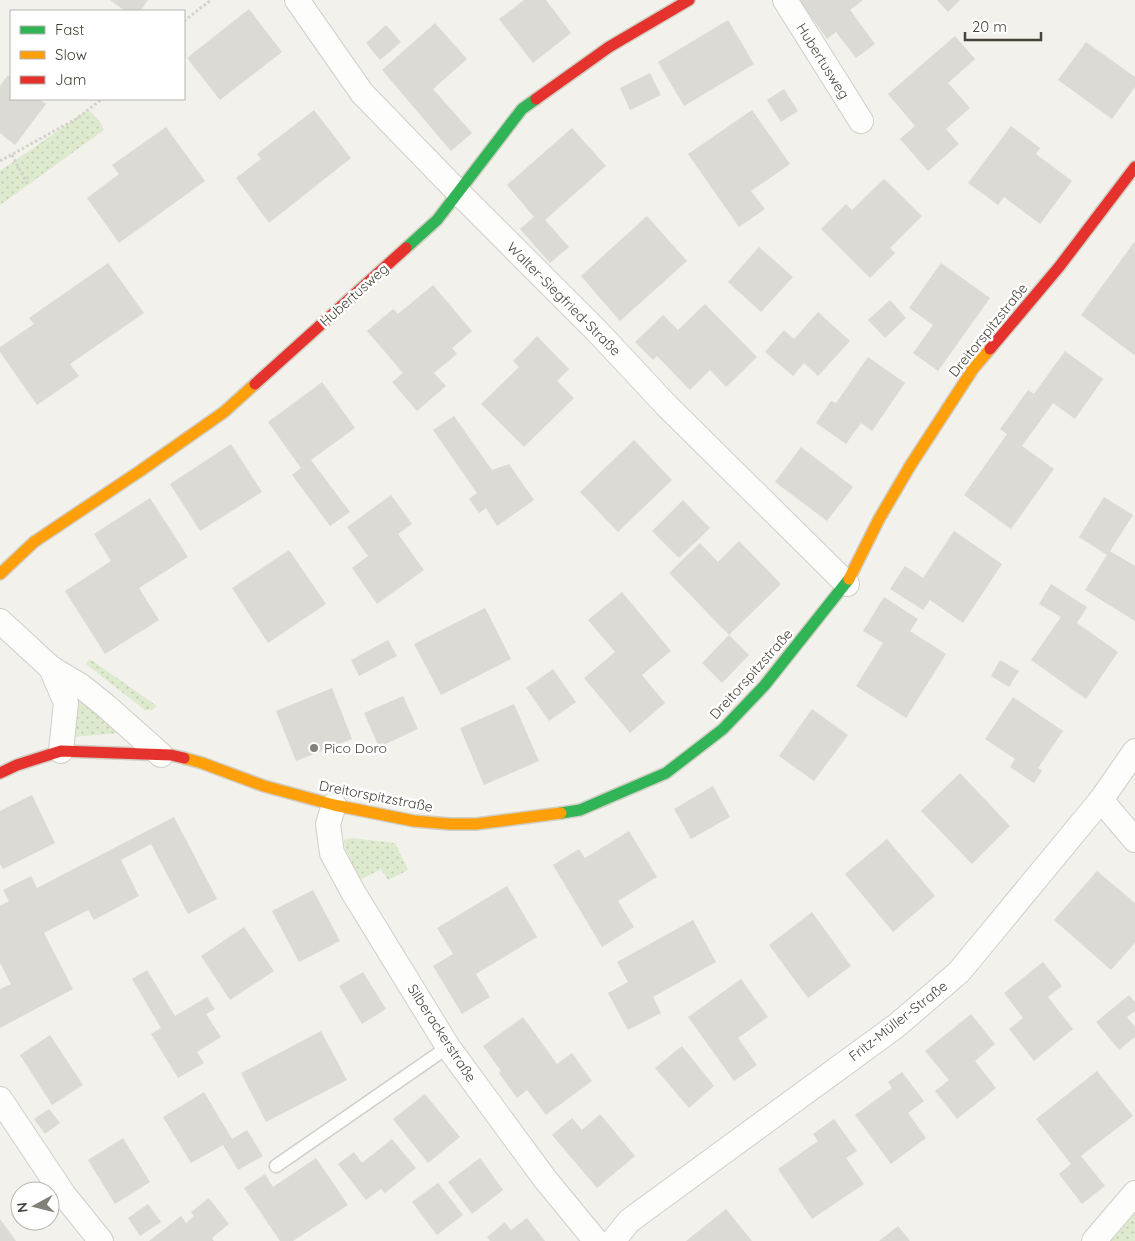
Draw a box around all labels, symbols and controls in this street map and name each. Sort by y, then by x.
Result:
legend [10,10,185,100]
scale bar [965,10,1041,42]
text: 20 m [972,17,1007,36]
text: Fast [55,20,84,39]
street label: Hubertusweg [793,20,853,102]
text: Slow [55,45,87,64]
text: Jam [55,70,86,89]
street label: Walter-Siegfried-Straße [503,238,625,360]
street label: Hubertusweg [316,259,392,331]
street label: Dreitorspitzstraße [945,279,1031,381]
street label: Dreitorspitzstraße [706,625,796,723]
place label: Pico Doro [324,739,387,757]
marker: Pico Doro [308,742,320,754]
street label: Dreitorspitzstraße [318,776,434,816]
street label: Fritz-Müller-Straße [845,977,951,1065]
street label: Silberackerstraße [404,981,480,1085]
north arrow [10,1181,60,1231]
text: N [13,1201,32,1214]

